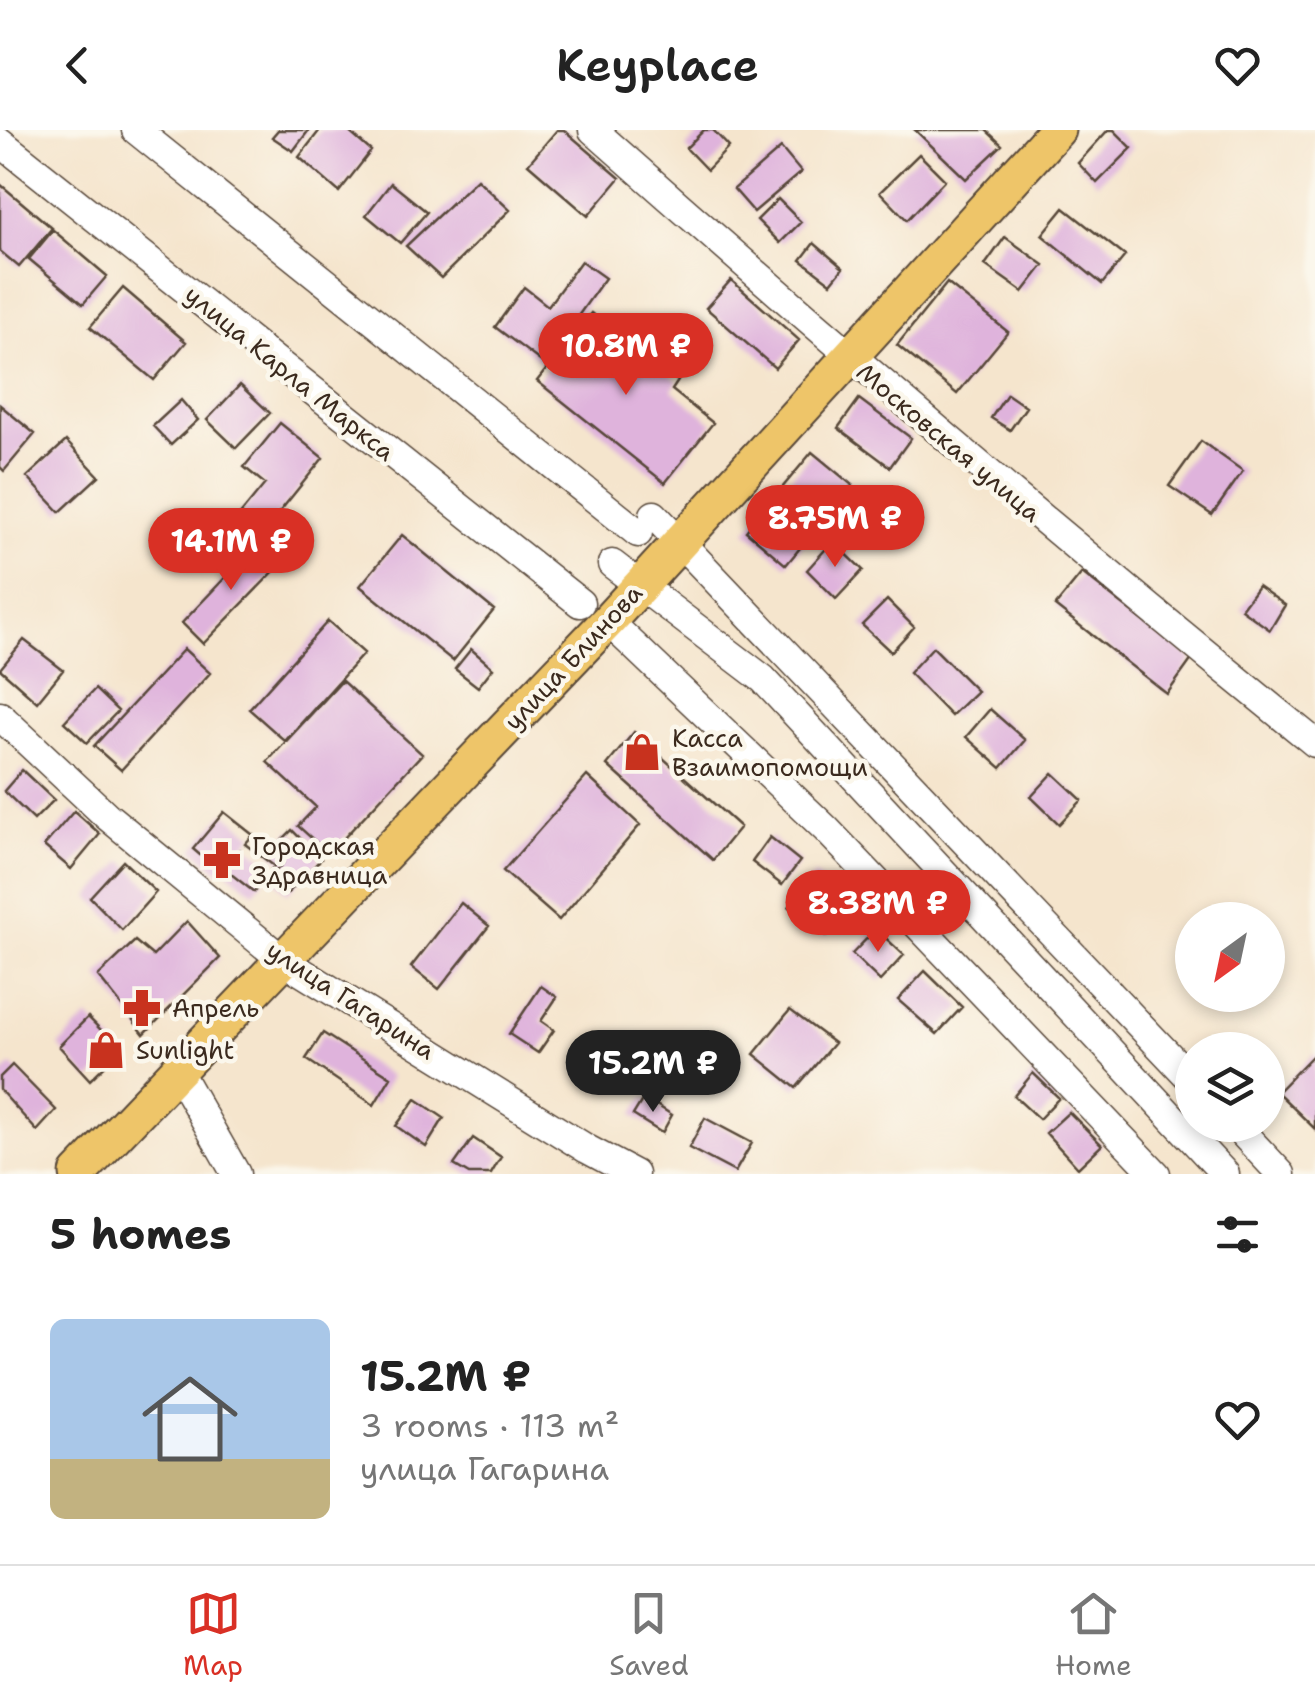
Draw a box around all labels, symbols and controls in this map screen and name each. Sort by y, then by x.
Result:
text: Keyplace [556,35,759,95]
icon: back [50,38,105,93]
icon: heart [1210,38,1265,93]
street label: улица Карла Маркса [178,278,403,469]
pin: 10.8M ₽ [534,313,718,398]
text: 10.8M ₽ [560,324,692,367]
street label: Московская улица [850,355,1049,530]
pin: 8.75M ₽ [743,485,927,570]
text: 8.75M ₽ [768,496,902,539]
pin: 14.1M ₽ [139,508,323,593]
text: 14.1M ₽ [170,519,292,562]
street label: улица Блинова [496,576,650,738]
place label: Касса Взаимопомощи [672,721,868,784]
shop icon: Касса Взаимопомощи [621,731,663,773]
place label: Городская Здравница [252,829,388,892]
pharmacy icon: Городская Здравница [201,839,243,881]
pin: 8.38M ₽ [786,870,970,955]
text: 8.38M ₽ [807,881,949,924]
north arrow [1175,902,1285,1012]
map controls [1175,902,1285,1142]
street label: улица Гагарина [260,933,442,1067]
pharmacy icon: Апрель [121,987,163,1029]
place label: Апрель [172,991,259,1025]
shop icon: Sunlight [85,1029,127,1071]
pin: 15.2M ₽ [561,1030,745,1115]
button: layers [1175,1032,1285,1142]
place label: Sunlight [136,1033,234,1067]
text: 15.2M ₽ [588,1041,718,1084]
text: 5 homes [50,1206,231,1262]
icon: filters [1210,1207,1265,1262]
text: 15.2M ₽ [360,1348,531,1404]
icon: home [130,1359,250,1479]
icon: heart [1210,1392,1265,1447]
text: 3 rooms · 113 m² [360,1404,619,1447]
text: улица Гагарина [360,1447,609,1490]
tab: Map [183,1586,243,1684]
tab: Saved [609,1586,689,1684]
tab: Home [1055,1586,1132,1684]

